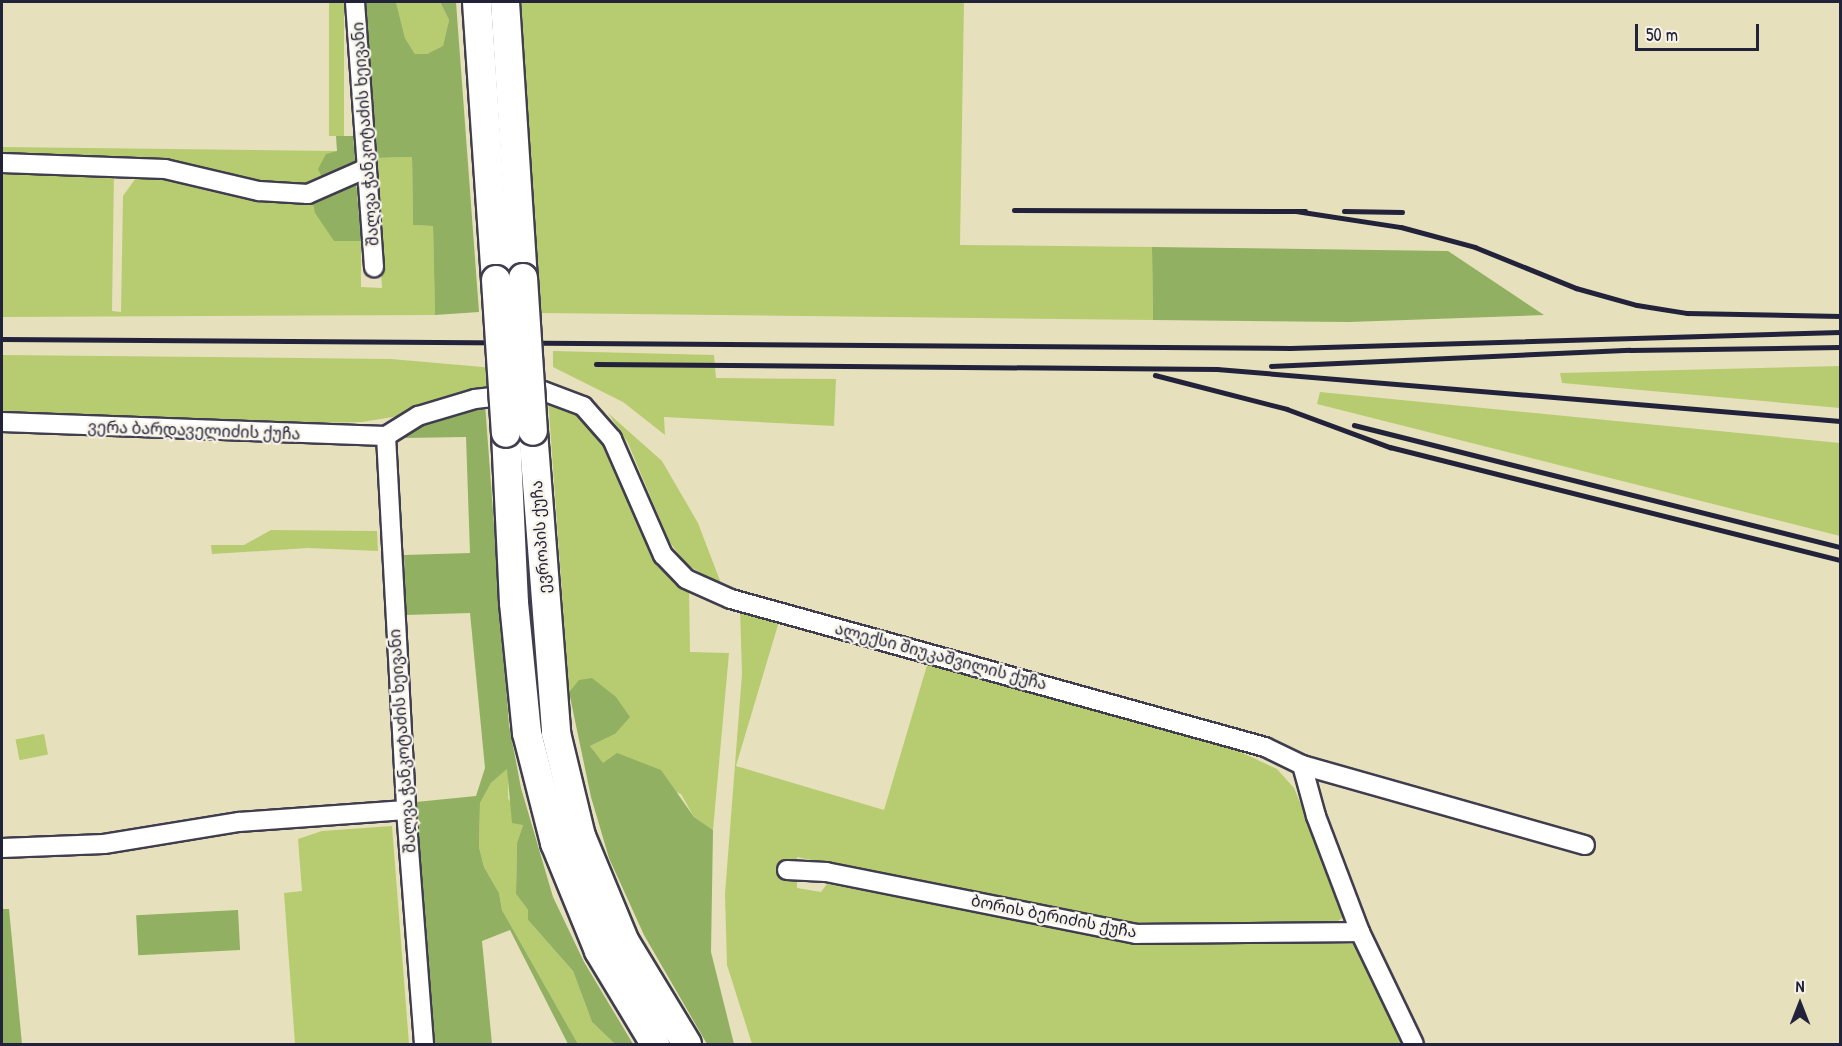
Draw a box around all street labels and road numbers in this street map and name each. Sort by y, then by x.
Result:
street label: შალვა ჭანკოტაძის ხეივანი [348,21,382,247]
street label: ვერა ბარდაველიძის ქუჩა [87,417,301,443]
street label: ევროპის ქუჩა [526,480,554,594]
street label: ალექსი შიუკაშვილის ქუჩა [833,618,1049,694]
street label: შალვა ჭანკოტაძის ხეივანი [385,628,419,854]
street label: ბორის ბერიძის ქუჩა [969,891,1139,941]

